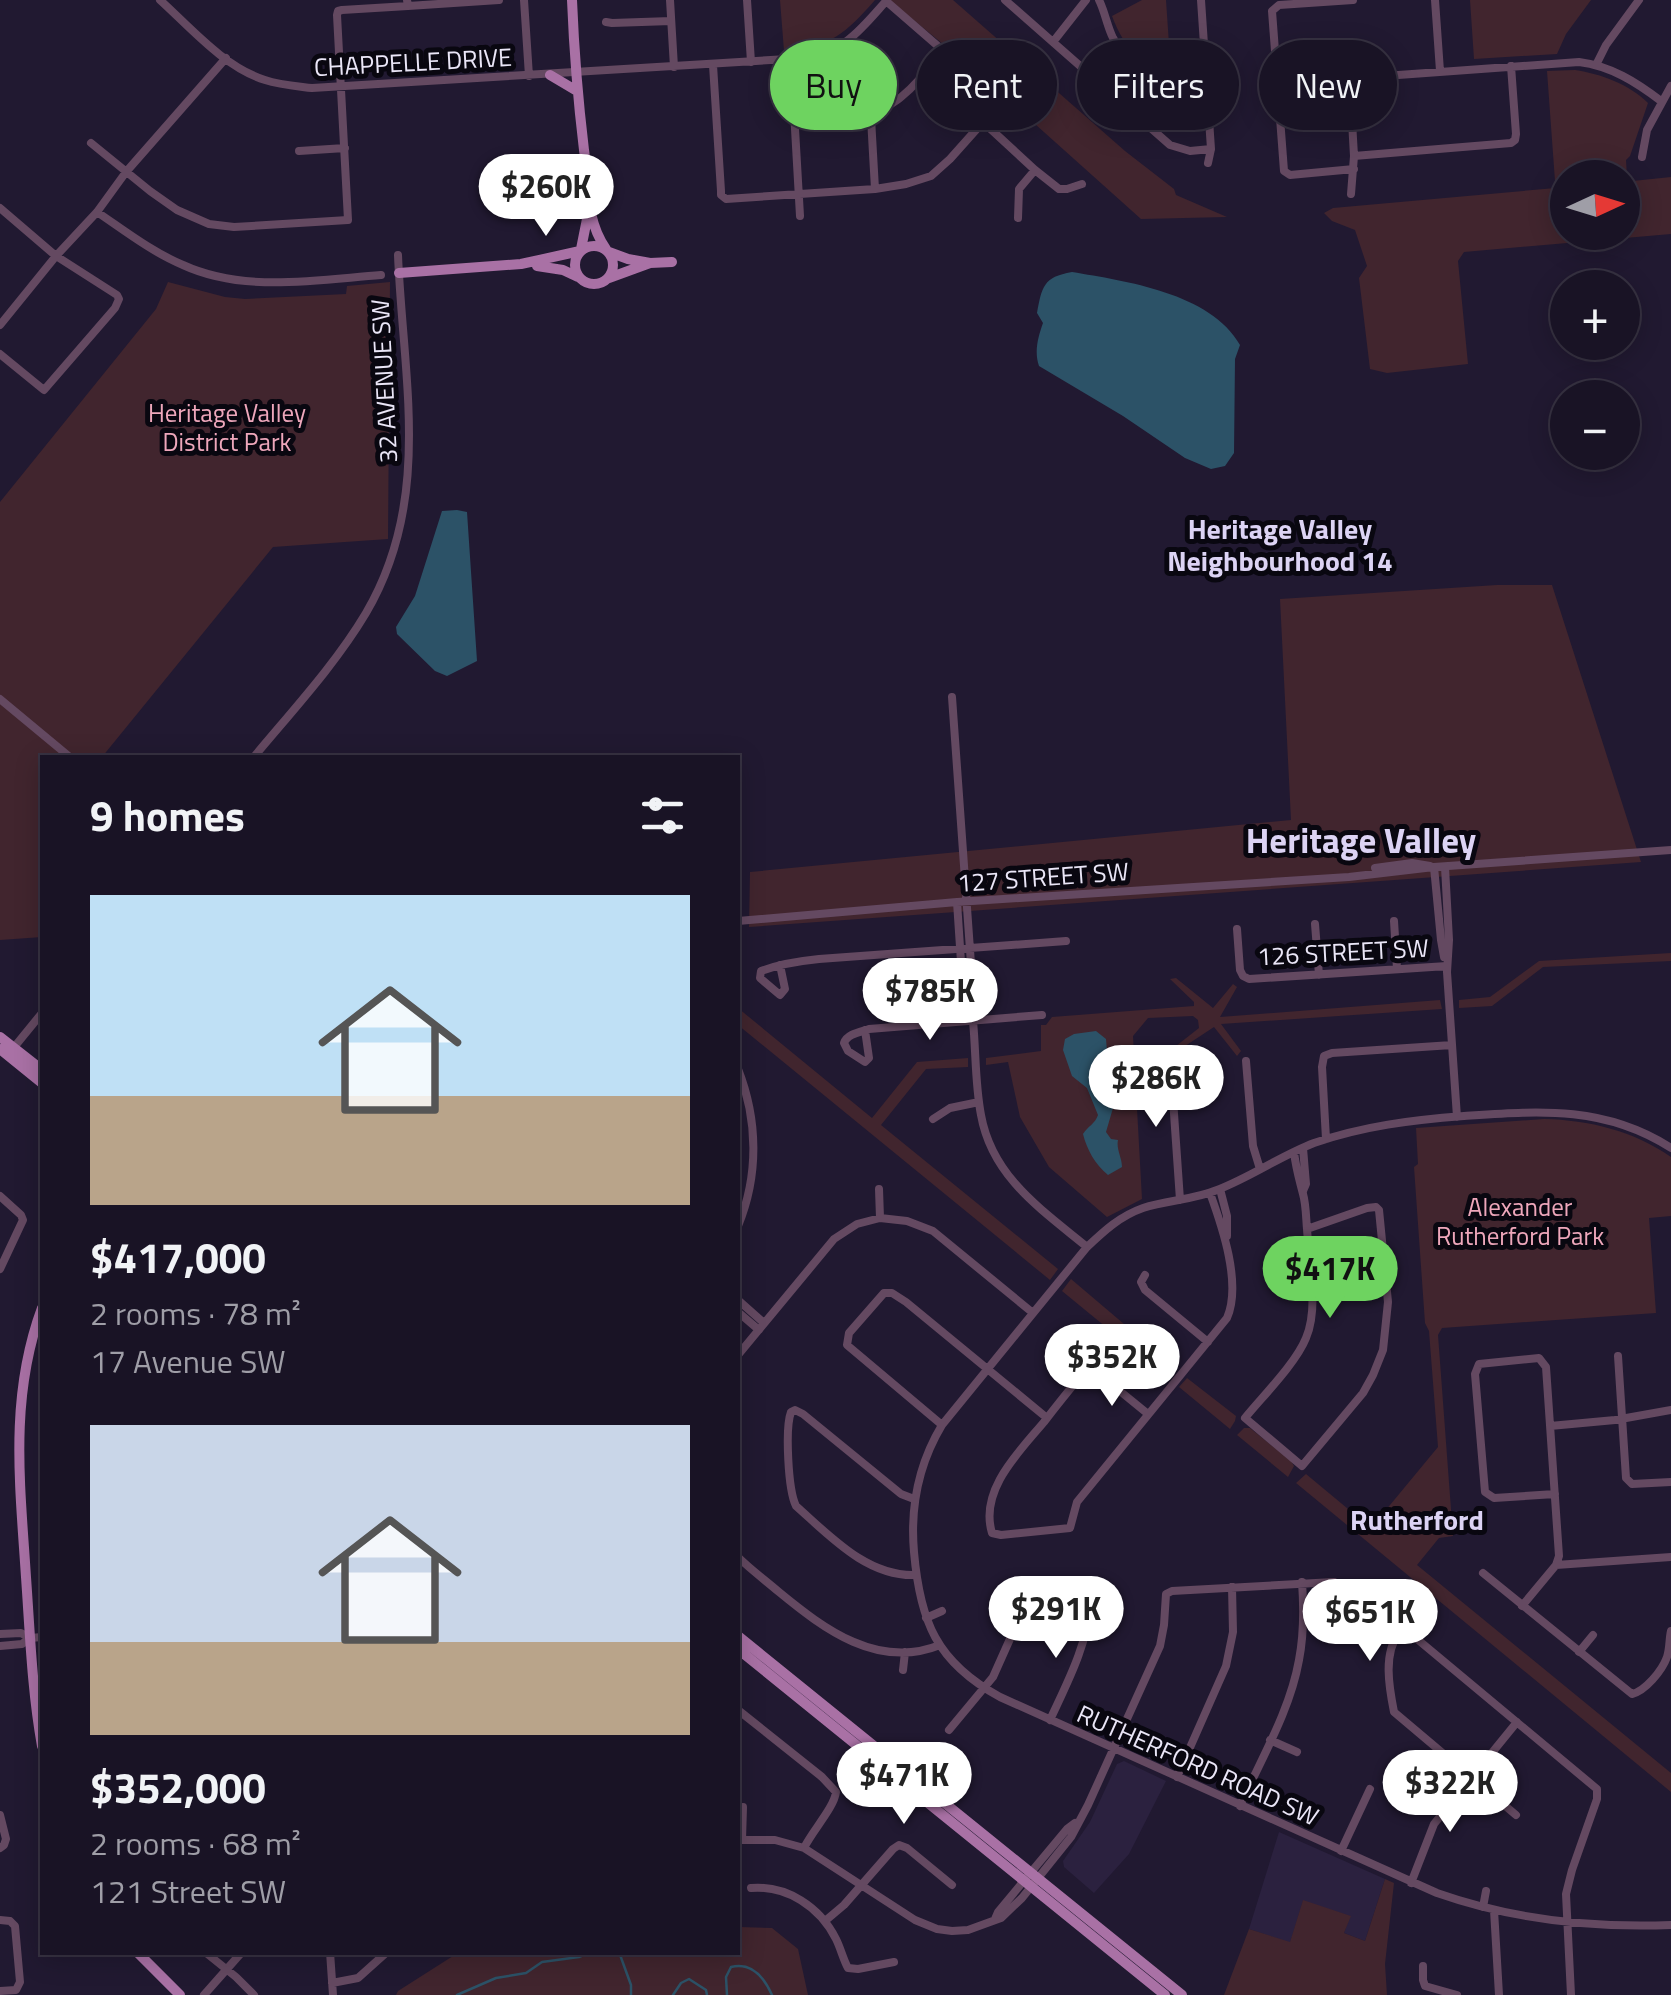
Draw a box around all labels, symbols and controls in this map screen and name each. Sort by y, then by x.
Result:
street label: CHAPPELLE DRIVE [313,38,513,86]
chip: Buy [770,40,897,130]
chip: Rent [917,40,1057,130]
chip: Filters [1077,40,1239,130]
chip: New [1259,40,1397,130]
pin: $260K [476,154,616,239]
north arrow [1550,160,1640,250]
map controls [1550,160,1640,470]
text: $260K [501,162,591,210]
button: + [1550,270,1640,360]
street label: 32 AVENUE SW [361,298,407,464]
button: − [1550,380,1640,470]
park label: Heritage Valley District Park [148,394,306,461]
district label: Heritage Valley Neighbourhood 14 [1167,507,1393,582]
text: 9 homes [90,783,245,847]
icon: filters [635,788,690,843]
district label: Heritage Valley [1246,813,1476,867]
street label: 127 STREET SW [956,852,1130,902]
street label: 126 STREET SW [1256,929,1430,975]
pin: $785K [860,958,1000,1043]
icon: home [300,960,480,1140]
text: $785K [885,966,975,1014]
pin: $286K [1086,1045,1226,1130]
text: $286K [1111,1053,1201,1101]
park label: Alexander Rutherford Park [1436,1188,1604,1255]
text: $417,000 [90,1225,266,1289]
pin: $417K [1260,1236,1400,1321]
text: $417K [1285,1244,1375,1292]
text: 2 rooms · 78 m² [90,1289,301,1337]
pin: $352K [1042,1324,1182,1409]
text: $352K [1067,1332,1157,1380]
text: 17 Avenue SW [90,1337,286,1385]
icon: home [300,1490,480,1670]
district label: Rutherford [1350,1498,1484,1541]
pin: $291K [986,1576,1126,1661]
pin: $651K [1300,1579,1440,1664]
text: $291K [1011,1584,1101,1632]
text: $651K [1325,1587,1415,1635]
street label: RUTHERFORD ROAD SW [1071,1695,1325,1835]
pin: $471K [834,1742,974,1827]
text: $471K [859,1750,949,1798]
pin: $322K [1380,1750,1520,1835]
text: $352,000 [90,1755,266,1819]
text: $322K [1405,1758,1495,1806]
text: 2 rooms · 68 m² [90,1819,301,1867]
text: 121 Street SW [90,1867,286,1915]

